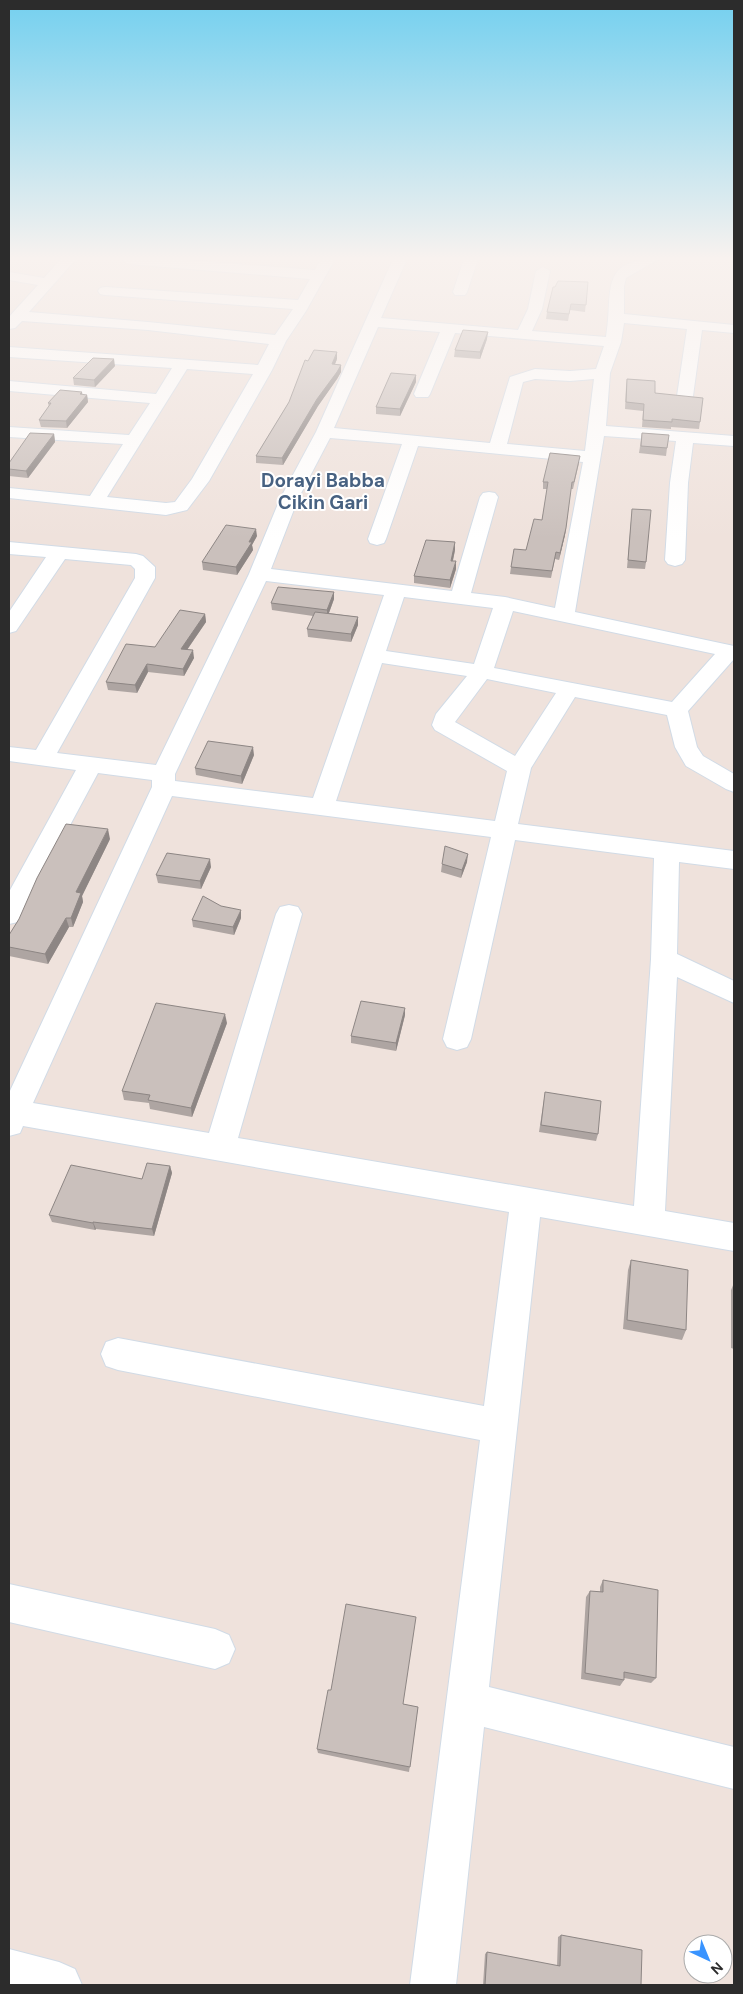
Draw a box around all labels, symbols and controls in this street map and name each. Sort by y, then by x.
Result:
district label: Dorayi Babba Cikin Gari [261,468,385,515]
north arrow [683,1934,733,1984]
text: N [707,1958,727,1978]

